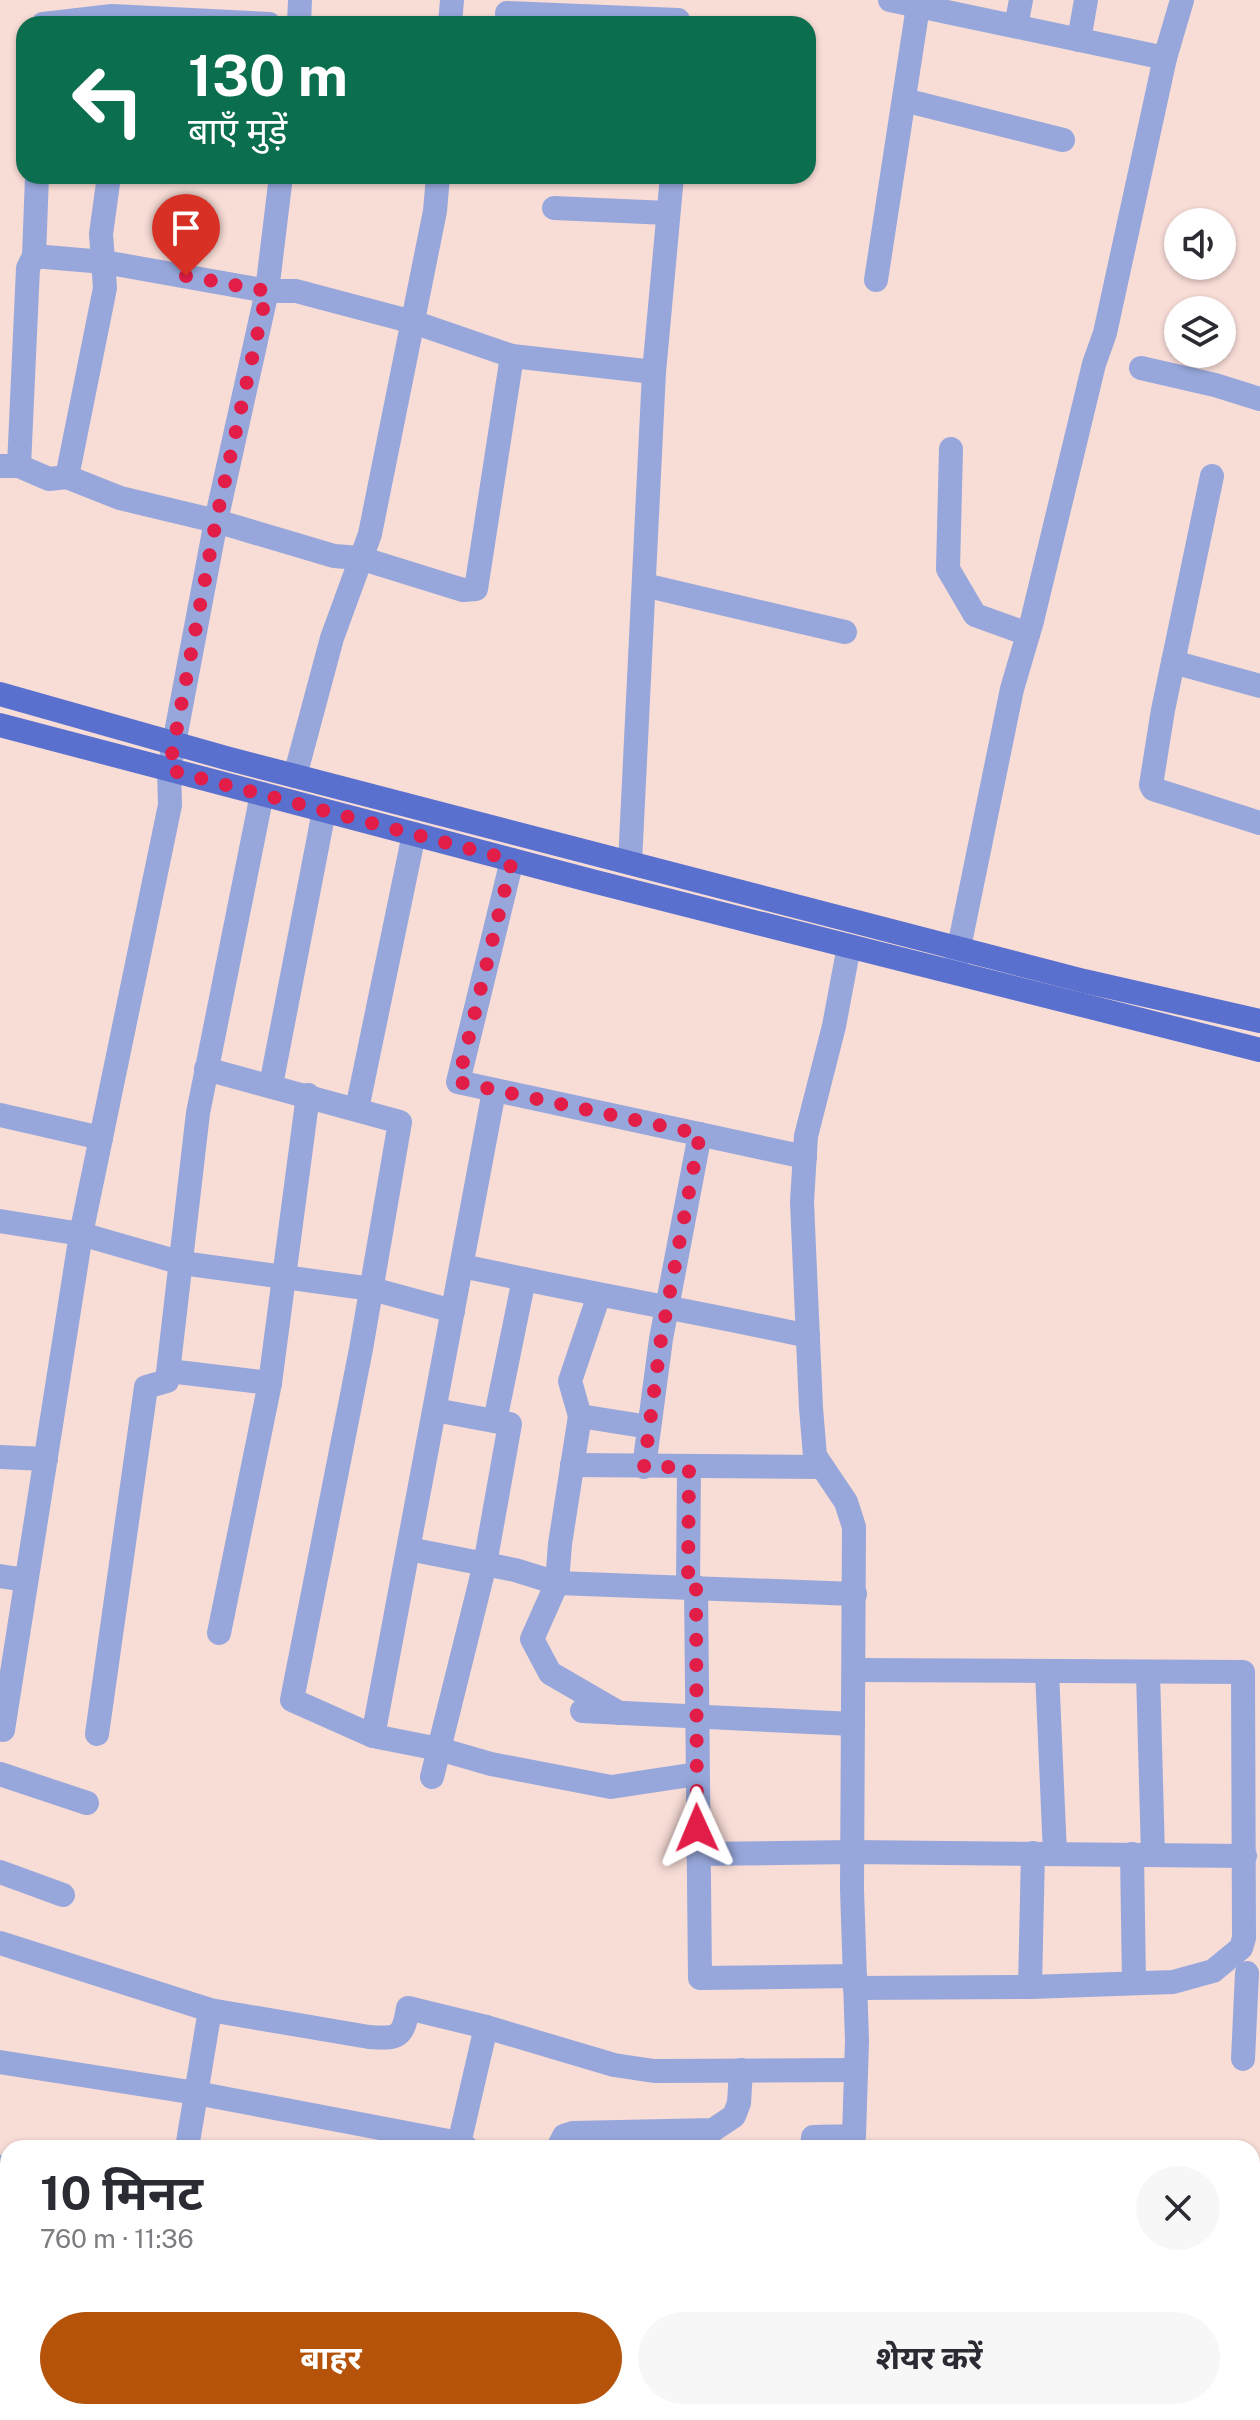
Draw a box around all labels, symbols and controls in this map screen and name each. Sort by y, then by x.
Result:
text: 130 m [188,43,348,109]
icon: left [56,48,160,152]
text: बाएँ मुड़ें [188,110,287,152]
pin [152,194,220,276]
icon: arrive [164,206,208,250]
map controls [1164,208,1236,368]
button: sound [1164,208,1236,280]
button: layers [1164,296,1236,368]
position arrow [655,1786,739,1870]
text: 10 मिनट [40,2164,203,2221]
button: close [1136,2166,1220,2250]
text: 760 m · 11:36 [40,2223,194,2254]
button: बाहर [40,2312,622,2404]
button: शेयर करें [638,2312,1220,2404]

